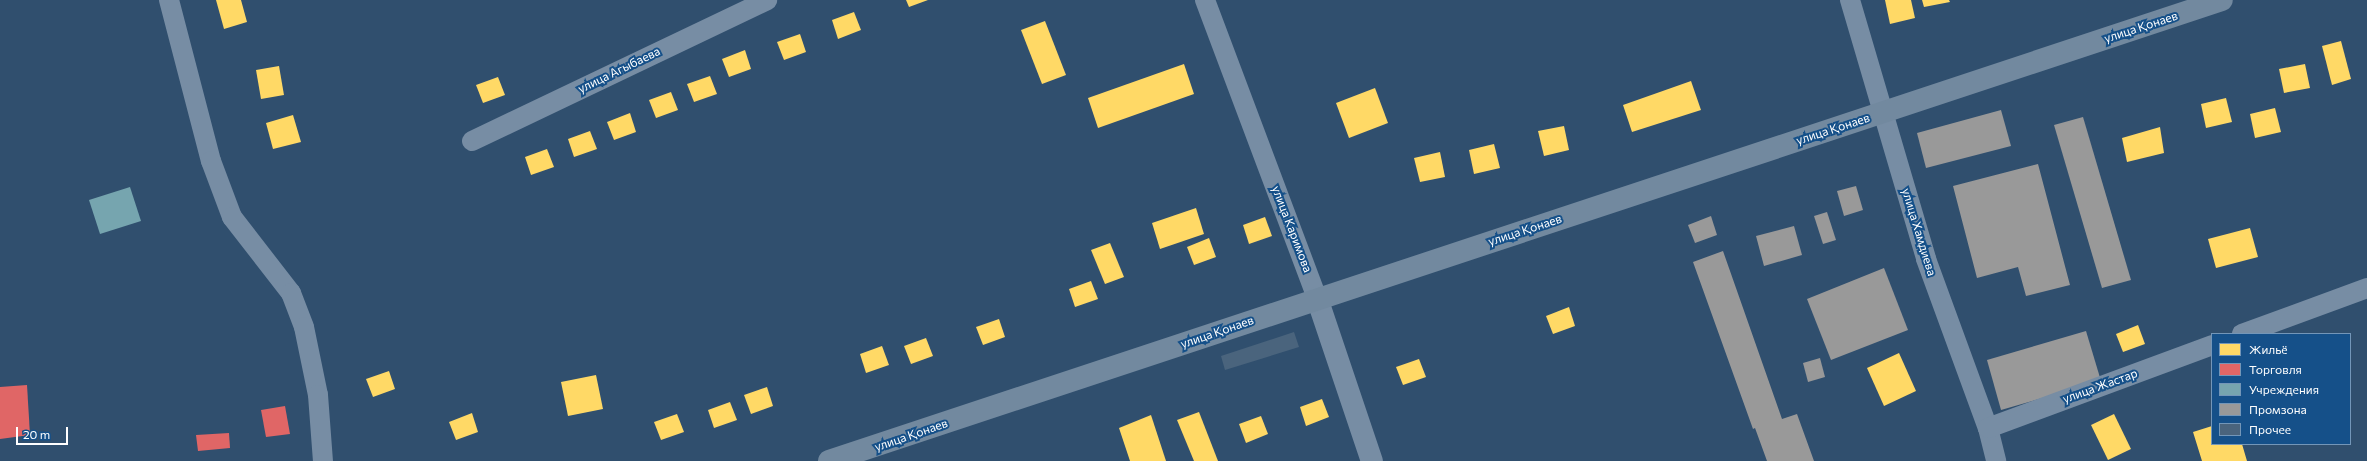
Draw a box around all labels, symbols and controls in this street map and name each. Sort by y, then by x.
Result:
street label: улица Қонаев [2102,8,2180,46]
street label: улица Агыбаева [575,44,663,96]
street label: улица Қонаев [1794,110,1872,148]
street label: улица Каримова [1269,184,1315,274]
street label: улица Хамдиева [1899,186,1939,278]
street label: улица Қонаев [1486,211,1564,249]
street label: улица Қонаев [1178,313,1256,351]
legend [2211,333,2351,445]
text: Жильё [2249,342,2288,356]
text: Торговля [2249,362,2302,376]
street label: улица Жастар [2061,366,2139,406]
text: Учреждения [2249,382,2319,396]
text: Промзона [2249,402,2307,416]
street label: улица Қонаев [872,416,950,454]
scale bar [18,419,70,445]
text: Прочее [2249,422,2291,436]
text: 20 m [23,427,50,441]

